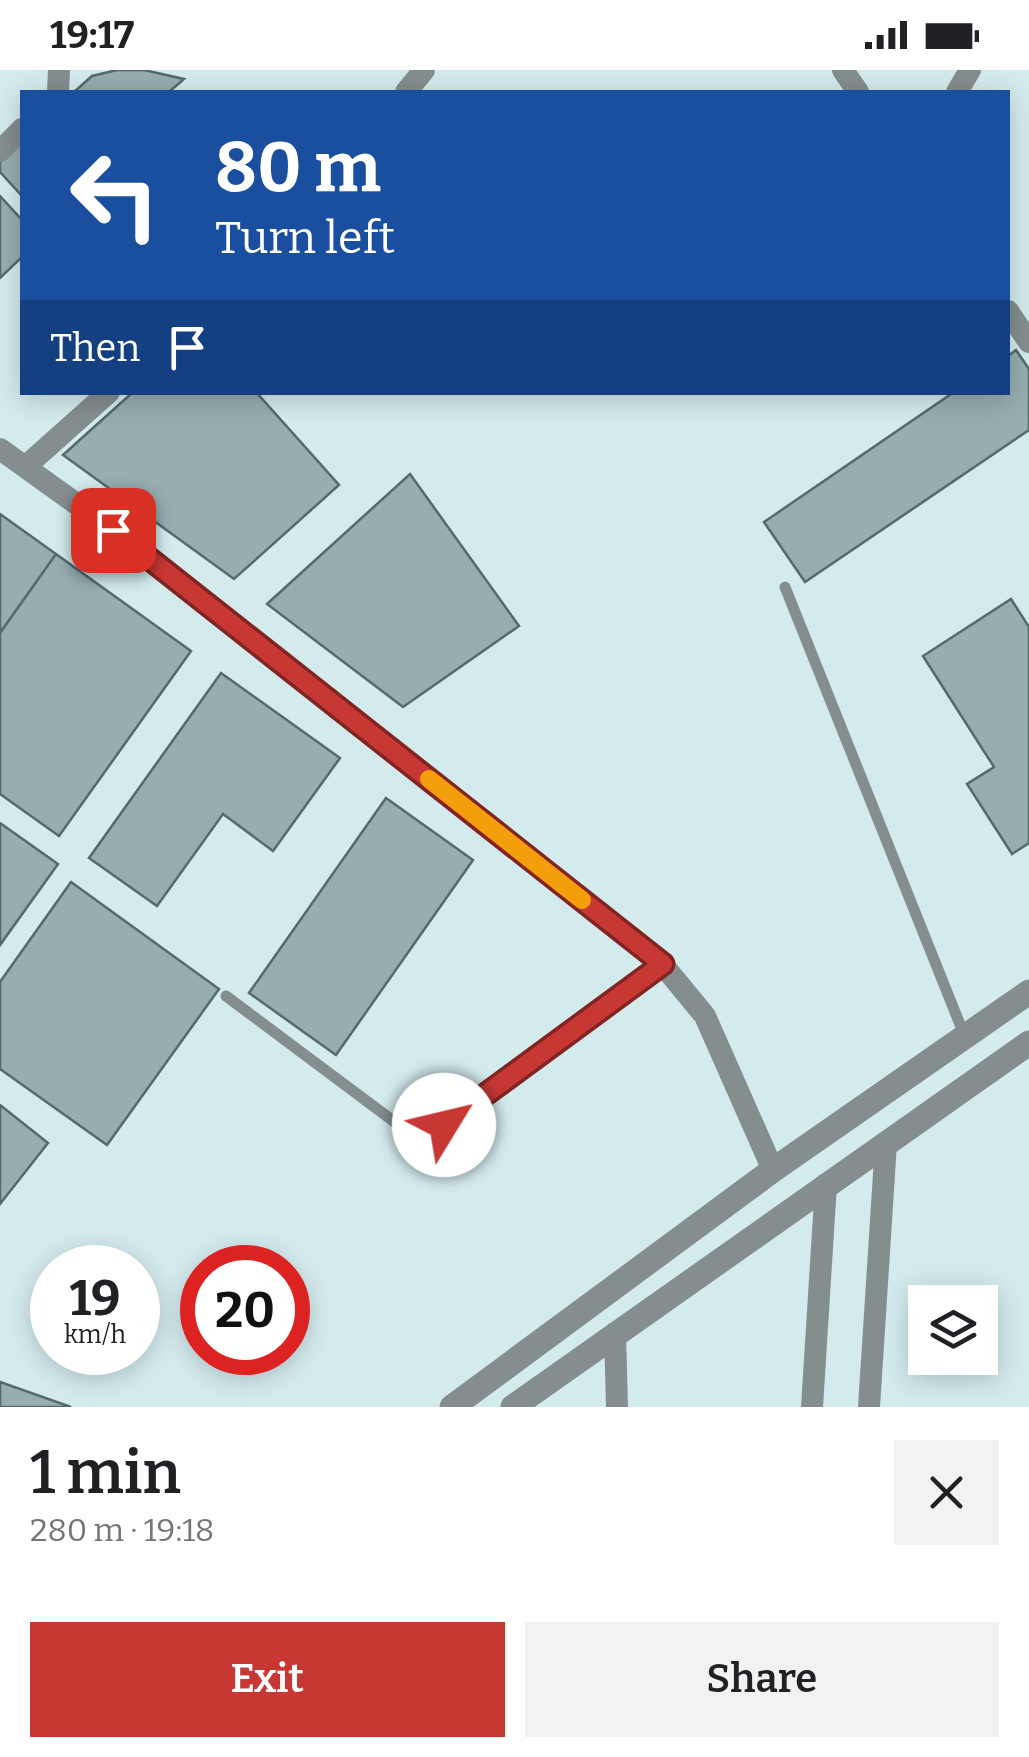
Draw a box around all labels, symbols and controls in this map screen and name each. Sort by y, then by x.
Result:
text: 19:17 [50,12,134,58]
text: 80 m [215,126,381,210]
icon: left [50,130,180,260]
text: Turn left [215,211,395,265]
icon: arrive [160,320,215,375]
text: Then [50,325,140,371]
pin [71,488,156,573]
icon: arrive [86,503,141,558]
position arrow [392,1073,496,1177]
speed limit sign: 20 [180,1245,310,1375]
text: 19 [69,1268,121,1328]
map controls [908,1285,998,1375]
button: layers [908,1285,998,1375]
text: km/h [64,1320,126,1350]
text: 1 min [30,1437,181,1509]
button: close [894,1440,999,1545]
text: 280 m · 19:18 [30,1511,214,1549]
button: Exit [30,1622,505,1737]
button: Share [525,1622,999,1737]

